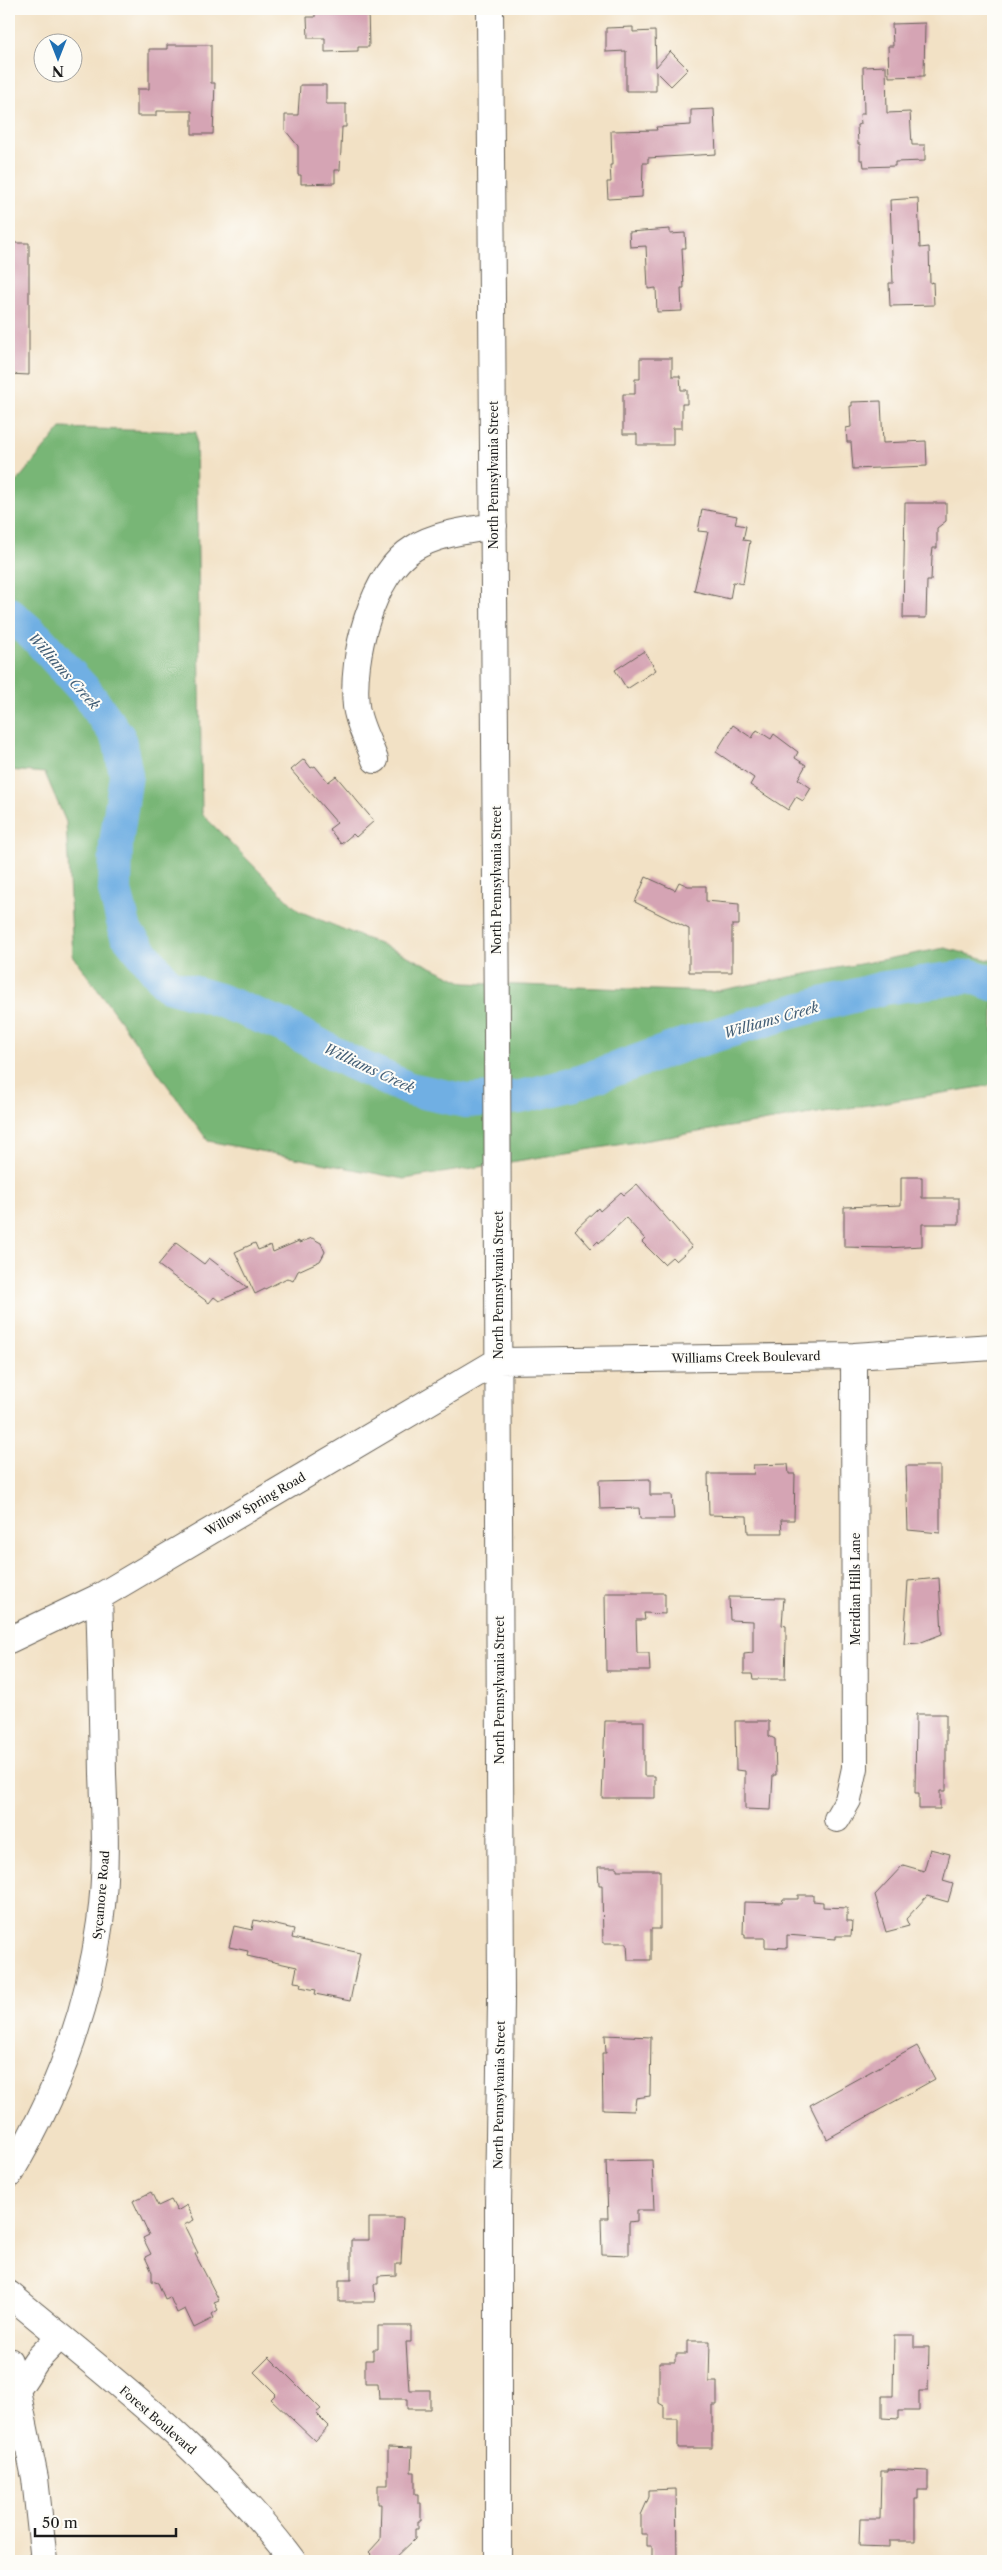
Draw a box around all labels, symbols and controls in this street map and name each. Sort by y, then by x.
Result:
north arrow [32,32,82,82]
text: N [52,62,64,80]
street label: North Pennsylvania Street [486,400,501,549]
water label: Williams Creek [25,629,104,714]
street label: North Pennsylvania Street [489,805,504,954]
water label: Williams Creek [721,998,821,1042]
water label: Williams Creek [321,1039,418,1097]
street label: North Pennsylvania Street [491,1210,506,1359]
street label: Williams Creek Boulevard [670,1348,821,1366]
street label: Willow Spring Road [201,1469,309,1539]
street label: Meridian Hills Lane [848,1532,863,1646]
street label: North Pennsylvania Street [492,1615,507,1764]
street label: Sycamore Road [90,1849,112,1940]
street label: North Pennsylvania Street [490,2020,508,2169]
street label: Forest Boulevard [117,2383,200,2458]
scale bar [35,2505,176,2537]
text: 50 m [42,2513,78,2532]

